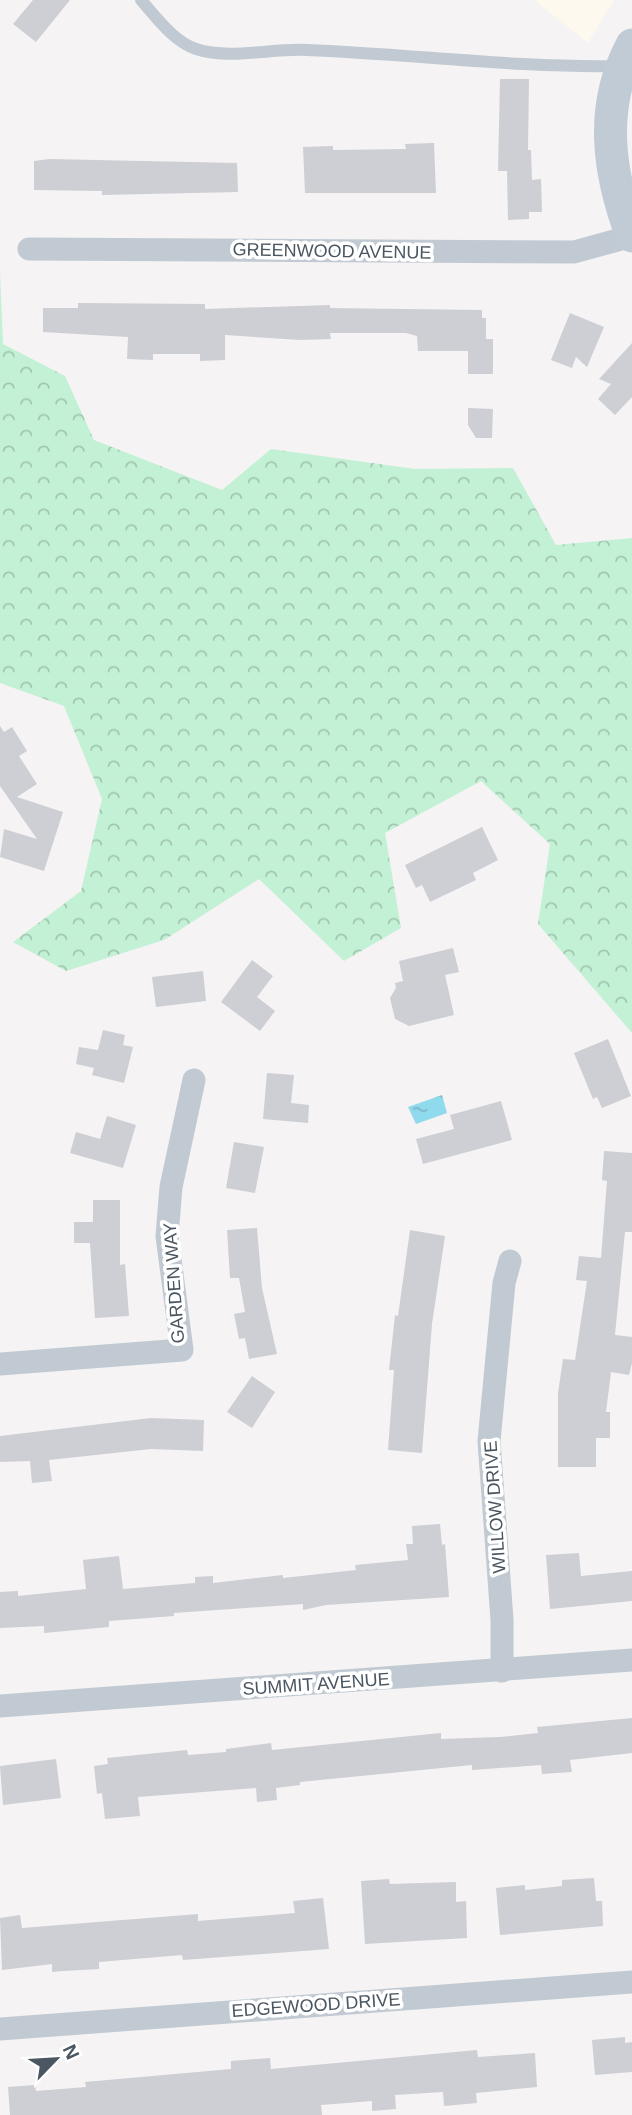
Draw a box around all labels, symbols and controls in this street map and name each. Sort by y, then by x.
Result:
street label: GREENWOOD AVENUE [232,239,432,263]
street label: GARDEN WAY [160,1222,188,1344]
street label: WILLOW DRIVE [480,1440,510,1574]
street label: SUMMIT AVENUE [242,1669,390,1699]
street label: EDGEWOOD DRIVE [231,1989,401,2021]
north arrow [21,2024,91,2094]
text: N [59,2041,83,2063]

